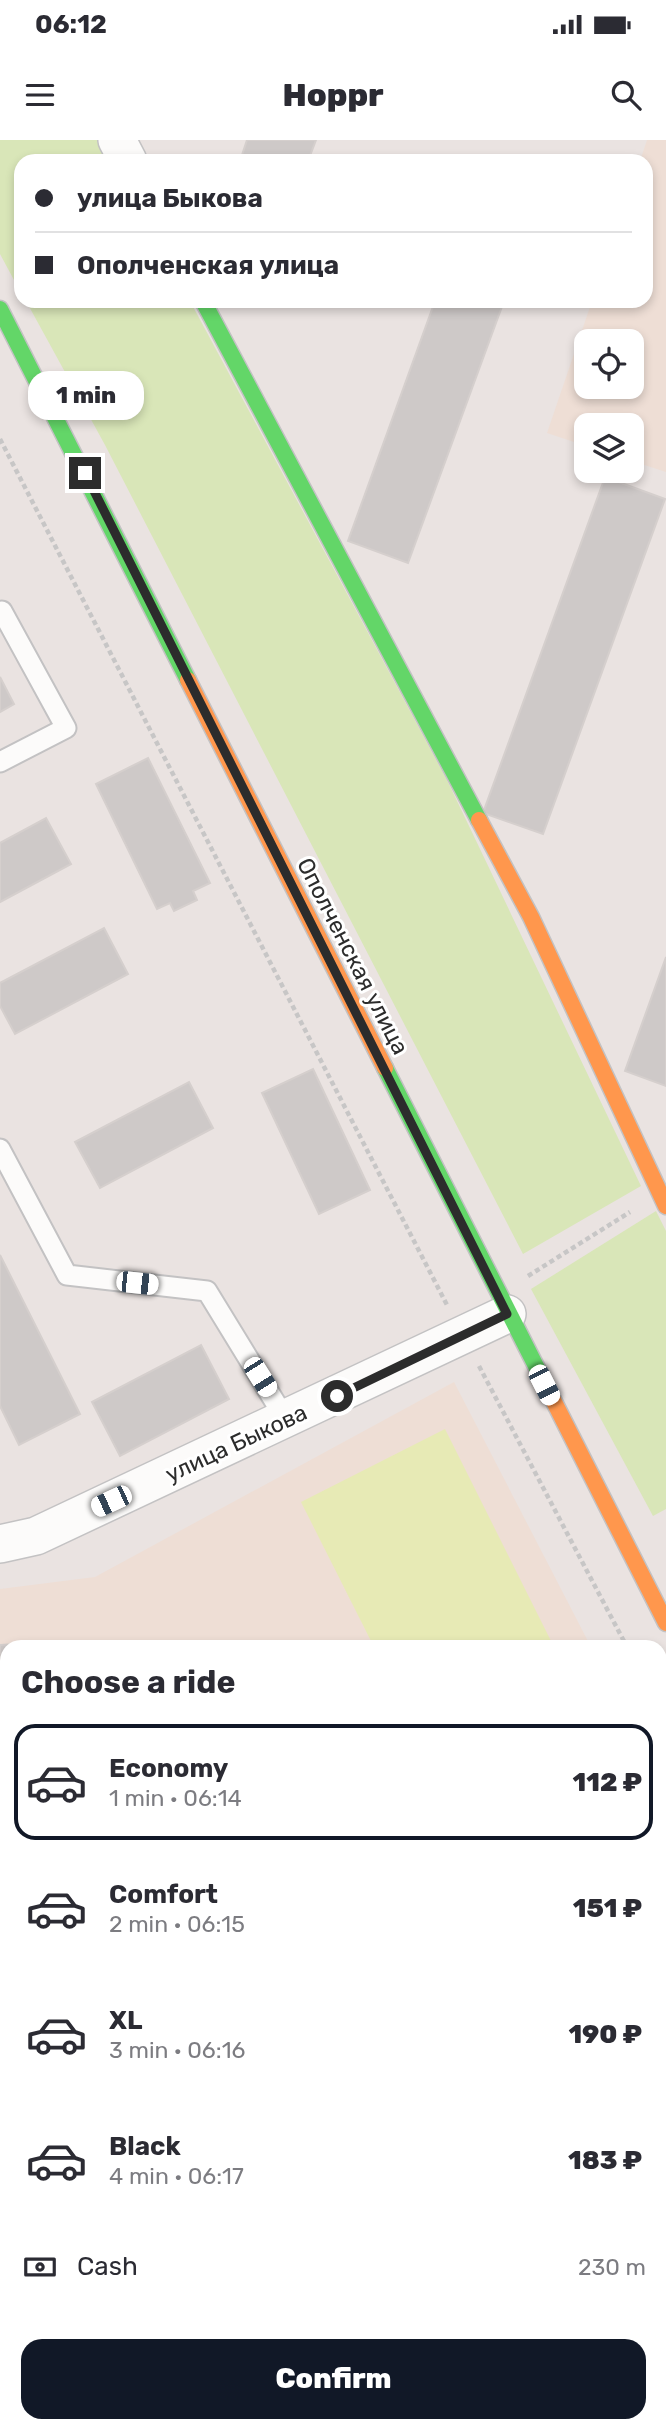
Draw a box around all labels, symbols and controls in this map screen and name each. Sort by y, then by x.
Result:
text: 06:12 [35,9,107,40]
icon: menu [21,76,59,114]
text: Hoppr [282,76,384,114]
icon: search [607,76,645,114]
text: улица Быкова [77,183,263,214]
text: Ополченская улица [77,250,339,281]
map controls [574,329,644,483]
button: locate [574,329,644,399]
callout: 1 min [27,372,143,420]
text: 1 min [56,381,116,409]
button: layers [574,413,644,483]
route end [69,457,101,489]
street label: Ополченская улица [291,853,415,1059]
car [116,1270,159,1296]
car [240,1354,281,1400]
car [526,1362,563,1408]
route start [321,1380,353,1412]
street label: улица Быкова [161,1398,311,1488]
car [88,1483,135,1519]
text: Choose a ride [21,1663,235,1701]
icon: car [25,1751,88,1814]
text: Economy [109,1753,228,1784]
text: 112 ₽ [573,1767,642,1798]
text: 1 min · 06:14 [109,1784,242,1812]
icon: car [25,1877,88,1940]
text: Comfort [109,1879,218,1910]
text: 151 ₽ [573,1893,642,1924]
text: 2 min · 06:15 [109,1910,245,1938]
icon: car [25,2003,88,2066]
text: XL [109,2005,142,2036]
text: 190 ₽ [568,2019,642,2050]
text: 3 min · 06:16 [109,2036,245,2064]
icon: car [25,2129,88,2192]
text: Black [109,2131,181,2162]
text: 183 ₽ [568,2145,642,2176]
text: 4 min · 06:17 [109,2162,244,2190]
icon: cash [21,2248,59,2286]
text: Cash [77,2251,138,2282]
text: 230 m [578,2253,646,2281]
button: Confirm [21,2339,646,2419]

